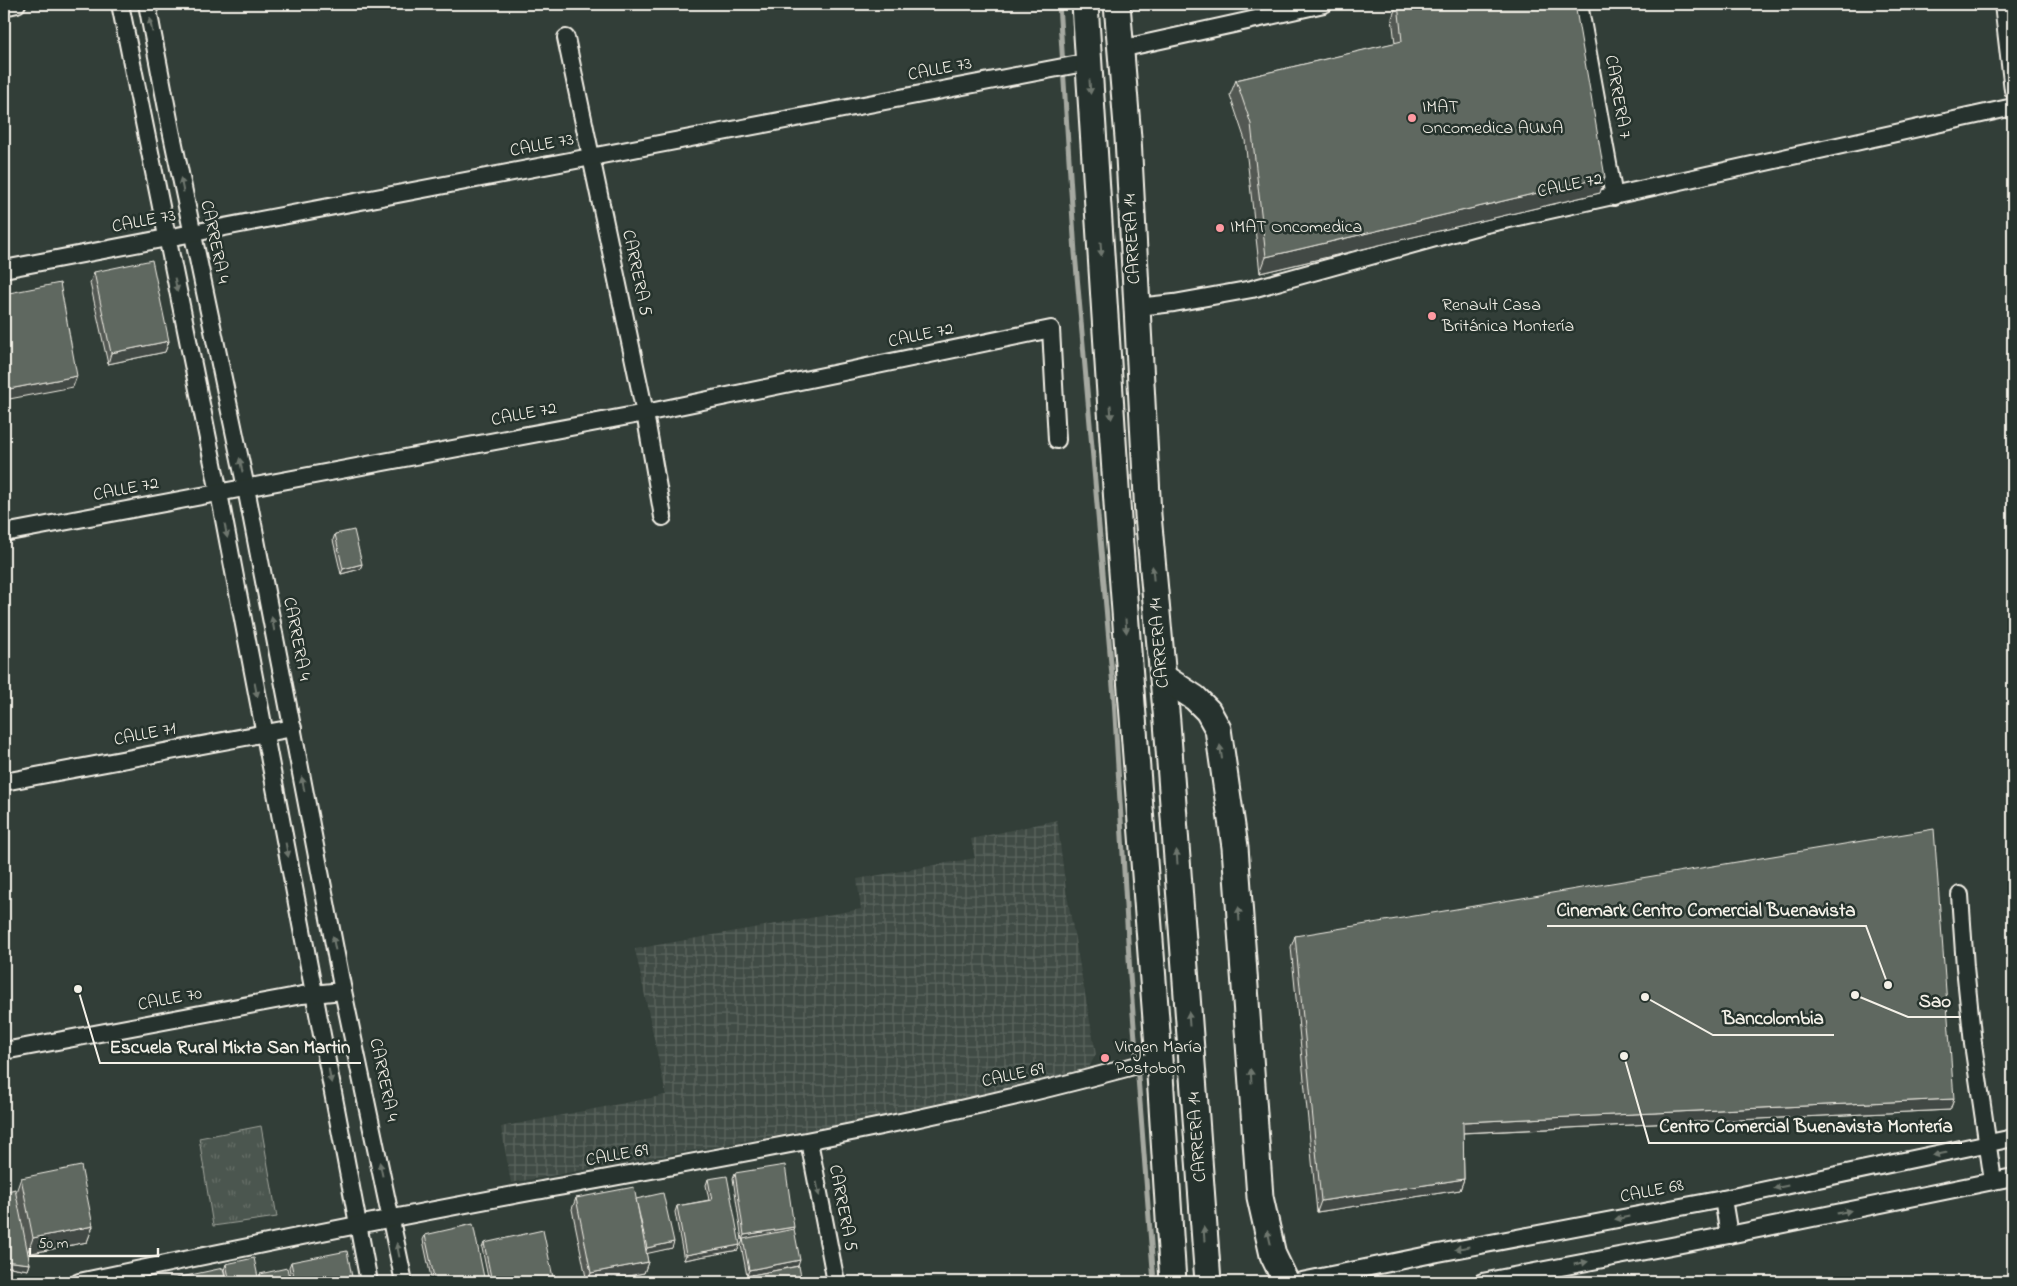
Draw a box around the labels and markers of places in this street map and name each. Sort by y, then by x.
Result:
place label: IMAT Oncomedica AUNA [1422,95,1563,142]
marker: IMAT Oncomedica AUNA [1406,112,1418,124]
place label: IMAT Oncomedica [1230,215,1362,241]
marker: IMAT Oncomedica [1214,222,1226,234]
place label: Renault Casa Británica Montería [1441,293,1574,340]
marker: Renault Casa Británica Montería [1426,310,1438,322]
callout: Cinemark Centro Comercial Buenavista [1547,892,1866,926]
callout: Sao [1908,983,1961,1017]
callout: Bancolombia [1713,1001,1834,1035]
callout: Escuela Rural Mixta San Martin [100,1029,361,1063]
place label: Virgen María Postobon [1114,1035,1202,1082]
marker: Virgen María Postobon [1099,1052,1111,1064]
callout: Centro Comercial Buenavista Montería [1649,1109,1962,1143]

